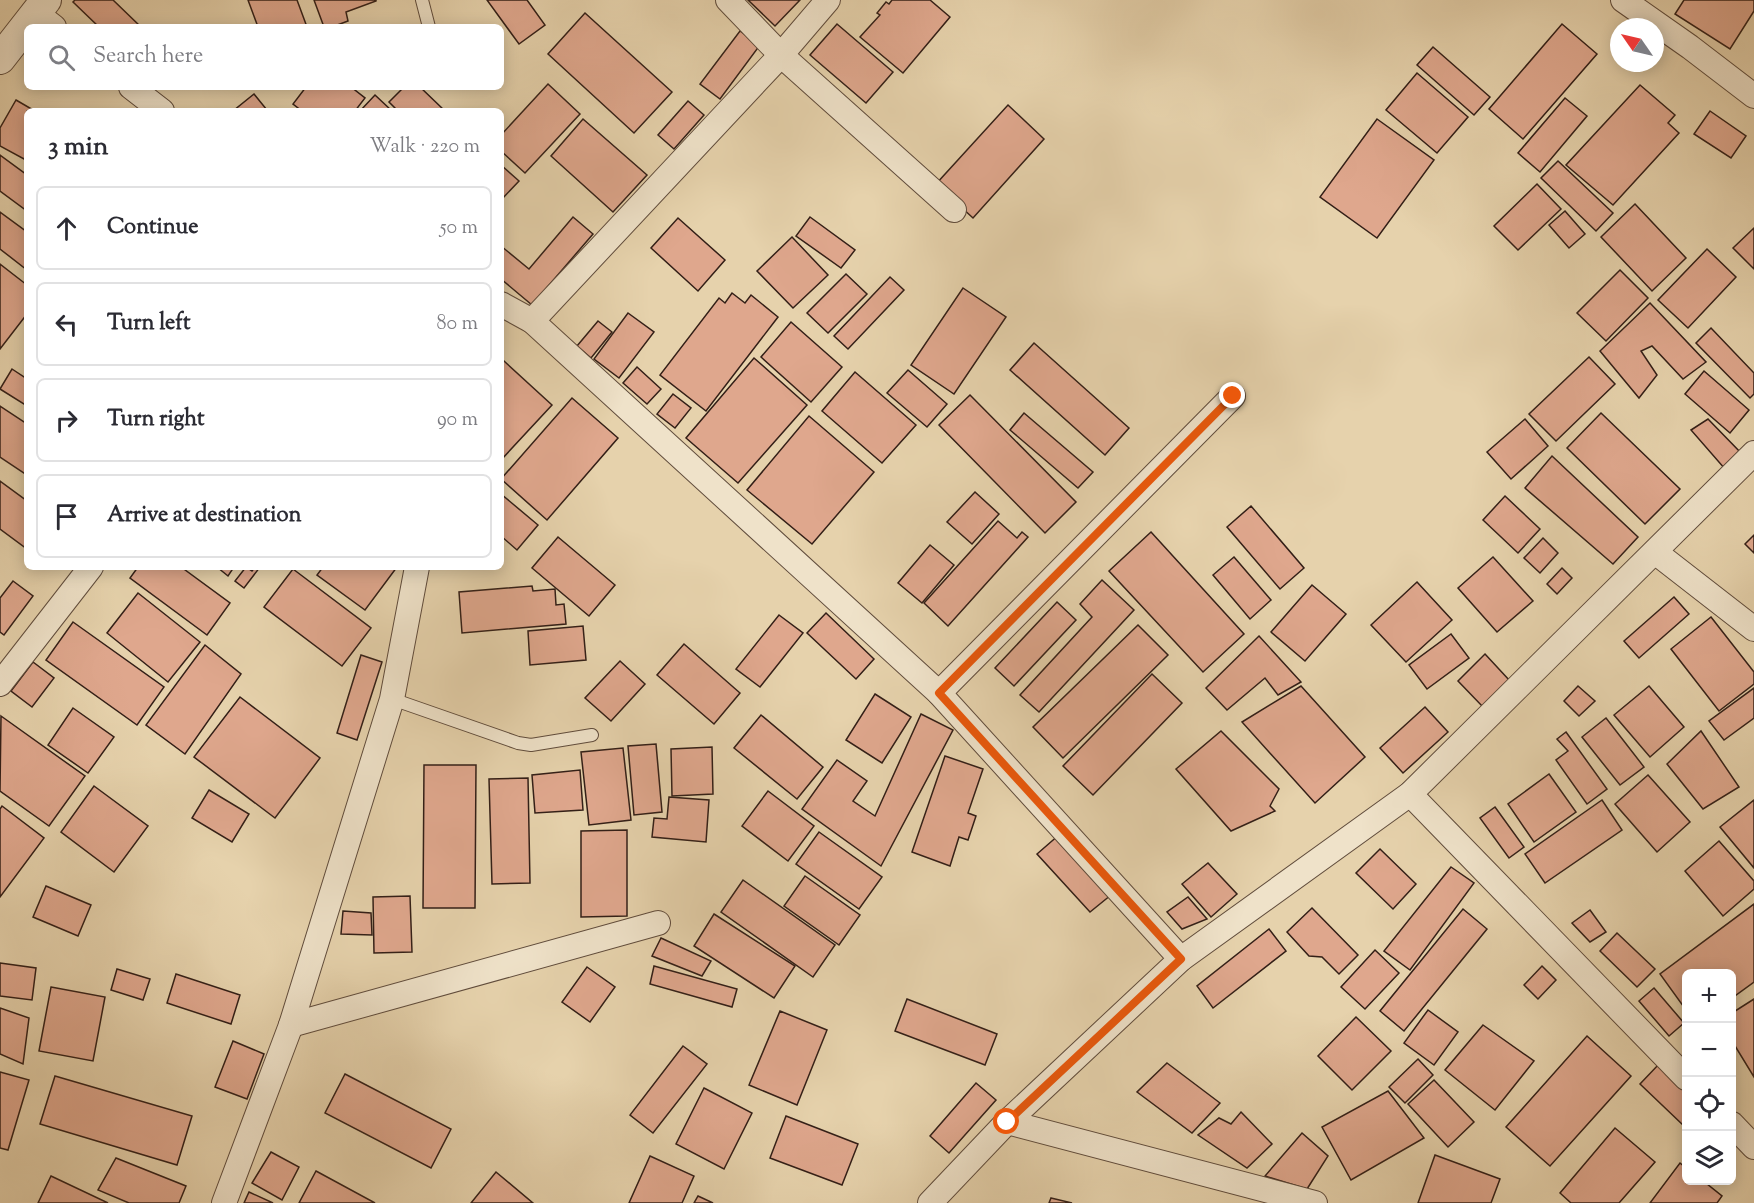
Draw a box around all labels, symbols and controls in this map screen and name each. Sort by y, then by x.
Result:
north arrow [1610,18,1664,72]
search box [24,24,504,90]
icon: search [45,41,78,74]
text: Search here [93,41,203,73]
text: 3 min [48,129,108,166]
text: Walk · 220 m [369,133,480,162]
icon: ahead [50,212,83,245]
text: Continue [107,212,198,244]
text: 50 m [440,214,478,243]
icon: left [50,308,83,341]
text: Turn left [107,308,190,340]
text: 80 m [437,310,478,339]
route end [1219,382,1245,408]
icon: right [50,404,83,437]
text: Turn right [107,404,204,436]
text: 90 m [437,406,478,435]
icon: arrive [50,500,83,533]
text: Arrive at destination [107,500,302,532]
map controls [1682,969,1736,1185]
button: + [1682,969,1736,1023]
button: − [1682,1023,1736,1077]
button: locate [1682,1077,1736,1131]
route start [993,1108,1019,1134]
button: layers [1682,1131,1736,1185]

